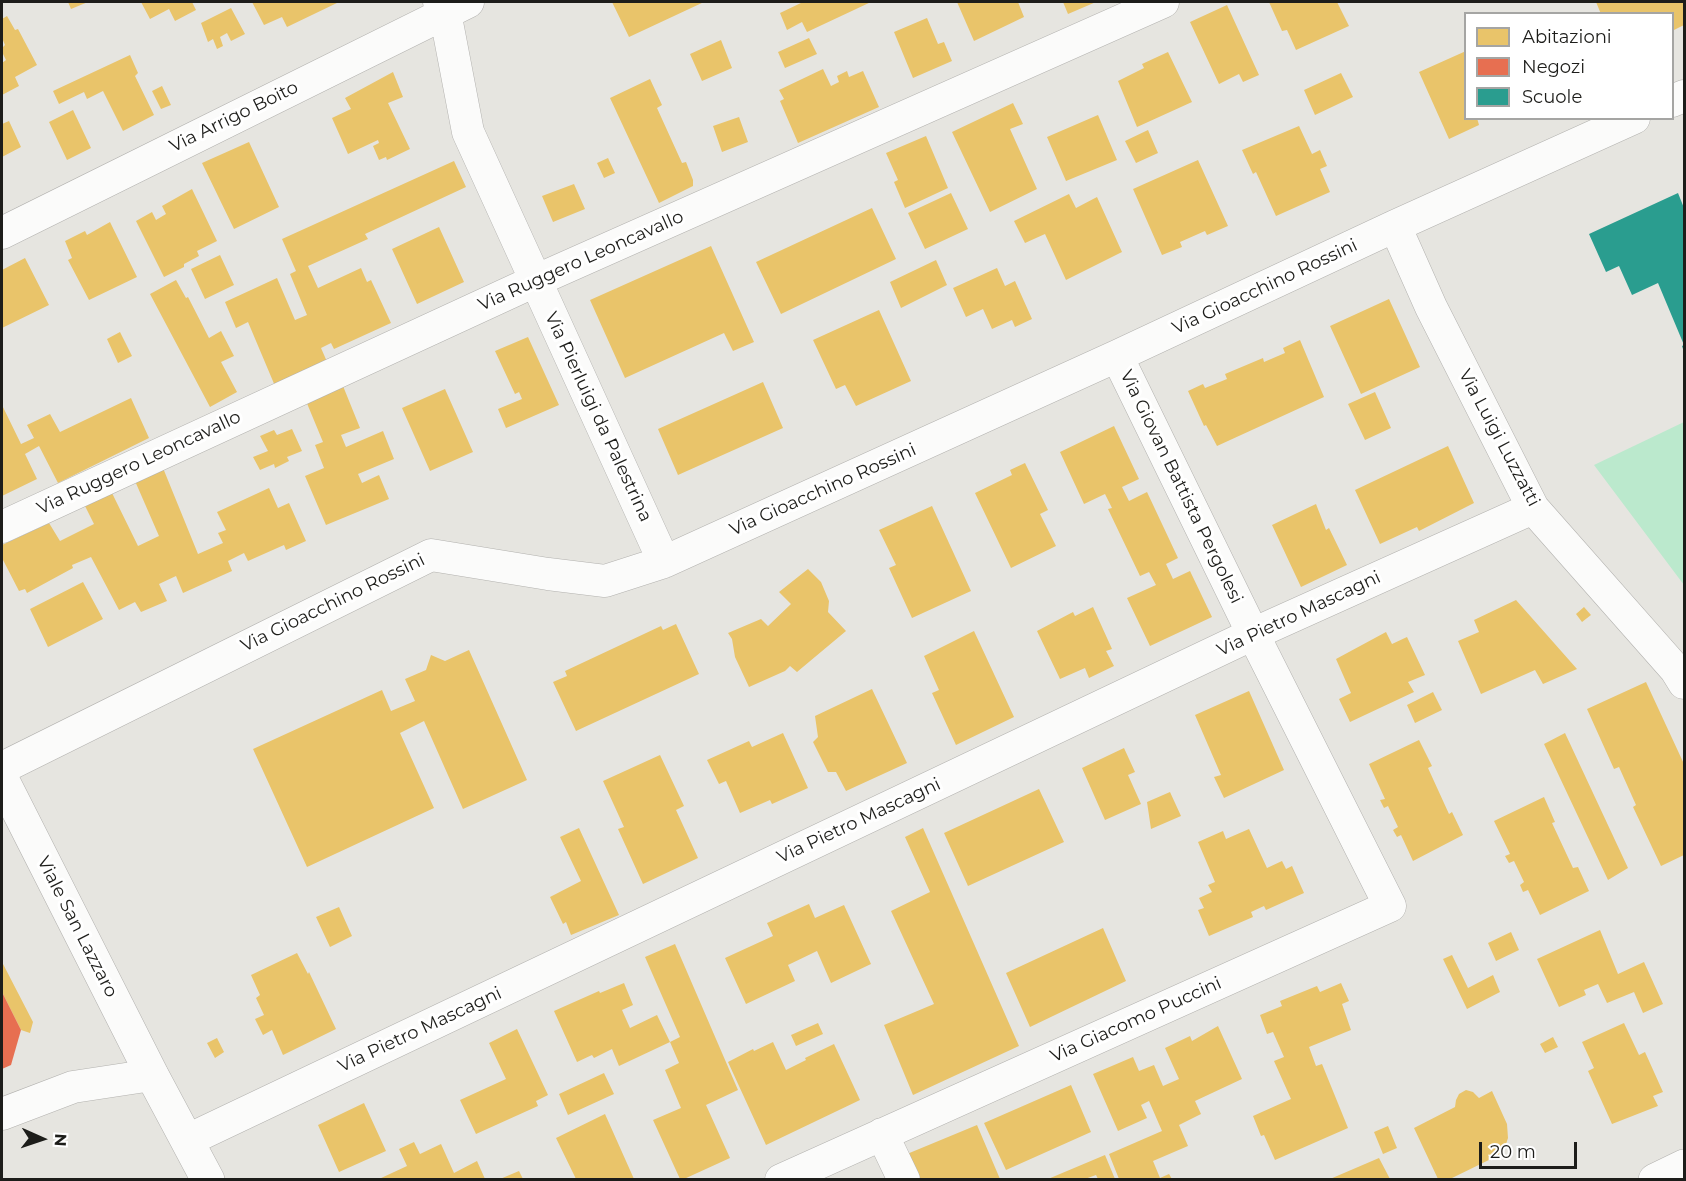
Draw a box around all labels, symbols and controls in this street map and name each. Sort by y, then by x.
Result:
legend [1464,12,1674,120]
text: Abitazioni [1522,26,1612,48]
text: Negozi [1522,56,1585,78]
street label: Via Arrigo Boito [166,77,302,157]
text: Scuole [1522,86,1582,108]
street label: Via Ruggero Leoncavallo [475,206,687,316]
street label: Via Gioacchino Rossini [1169,235,1361,339]
street label: Via Pierluigi da Palestrina [540,309,656,525]
street label: Via Luigi Luzzatti [1454,366,1544,510]
street label: Via Giovan Battista Pergolesi [1115,367,1247,607]
street label: Via Ruggero Leoncavallo [34,406,244,520]
street label: Via Gioacchino Rossini [726,439,920,541]
street label: Via Gioacchino Rossini [238,549,428,657]
street label: Via Pietro Mascagni [1214,567,1384,661]
street label: Via Pietro Mascagni [774,774,944,868]
street label: Viale San Lazzaro [32,853,122,1001]
street label: Via Giacomo Puccini [1047,973,1225,1067]
street label: Via Pietro Mascagni [335,983,505,1077]
north arrow [12,1109,72,1169]
scale bar [1482,1130,1580,1168]
text: N [51,1133,70,1147]
text: 20 m [1490,1141,1536,1163]

